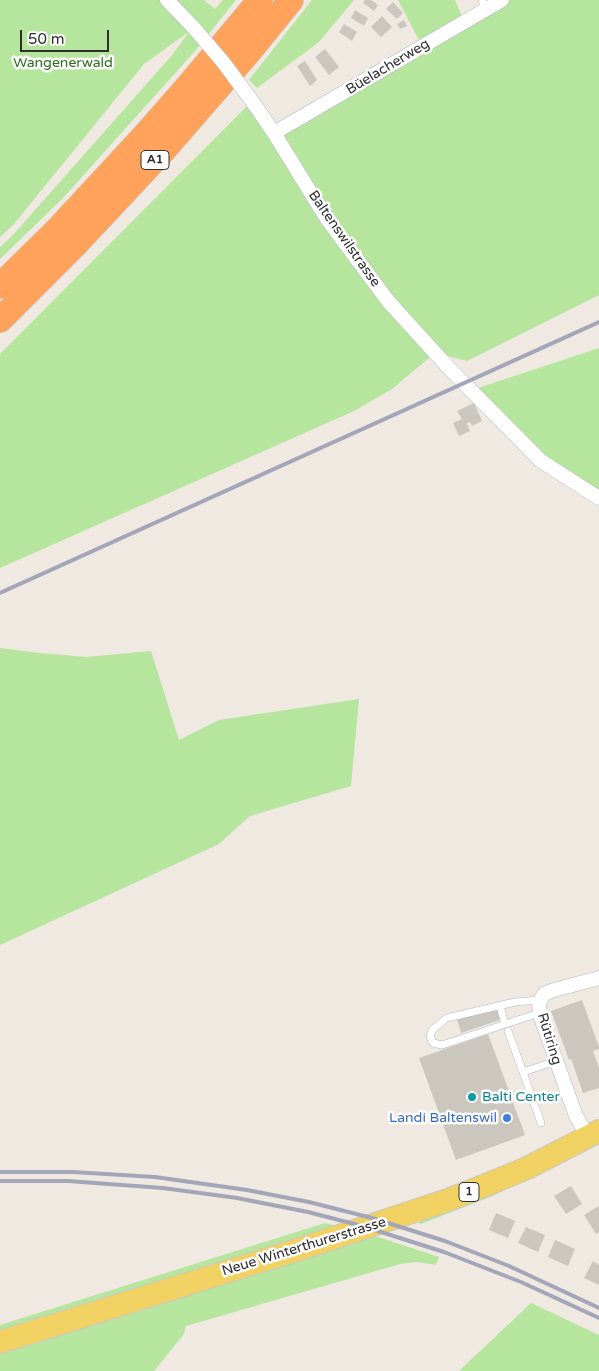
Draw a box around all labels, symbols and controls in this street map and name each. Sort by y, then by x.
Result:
scale bar [22,20,111,52]
text: 50 m [28,30,65,48]
street label: Büelacherweg [343,35,433,99]
park label: Wangenerwald [13,55,113,71]
road number: A1 [141,150,169,170]
street label: Baltenswilstrasse [304,187,384,291]
street label: Rütiring [533,1011,565,1067]
place label: Balti Center [482,1089,560,1105]
marker: Balti Center [466,1091,478,1103]
place label: Landi Baltenswil [389,1110,497,1126]
marker: Landi Baltenswil [501,1112,513,1124]
road number: 1 [459,1182,479,1202]
street label: Neue Winterthurerstrasse [220,1214,388,1280]

